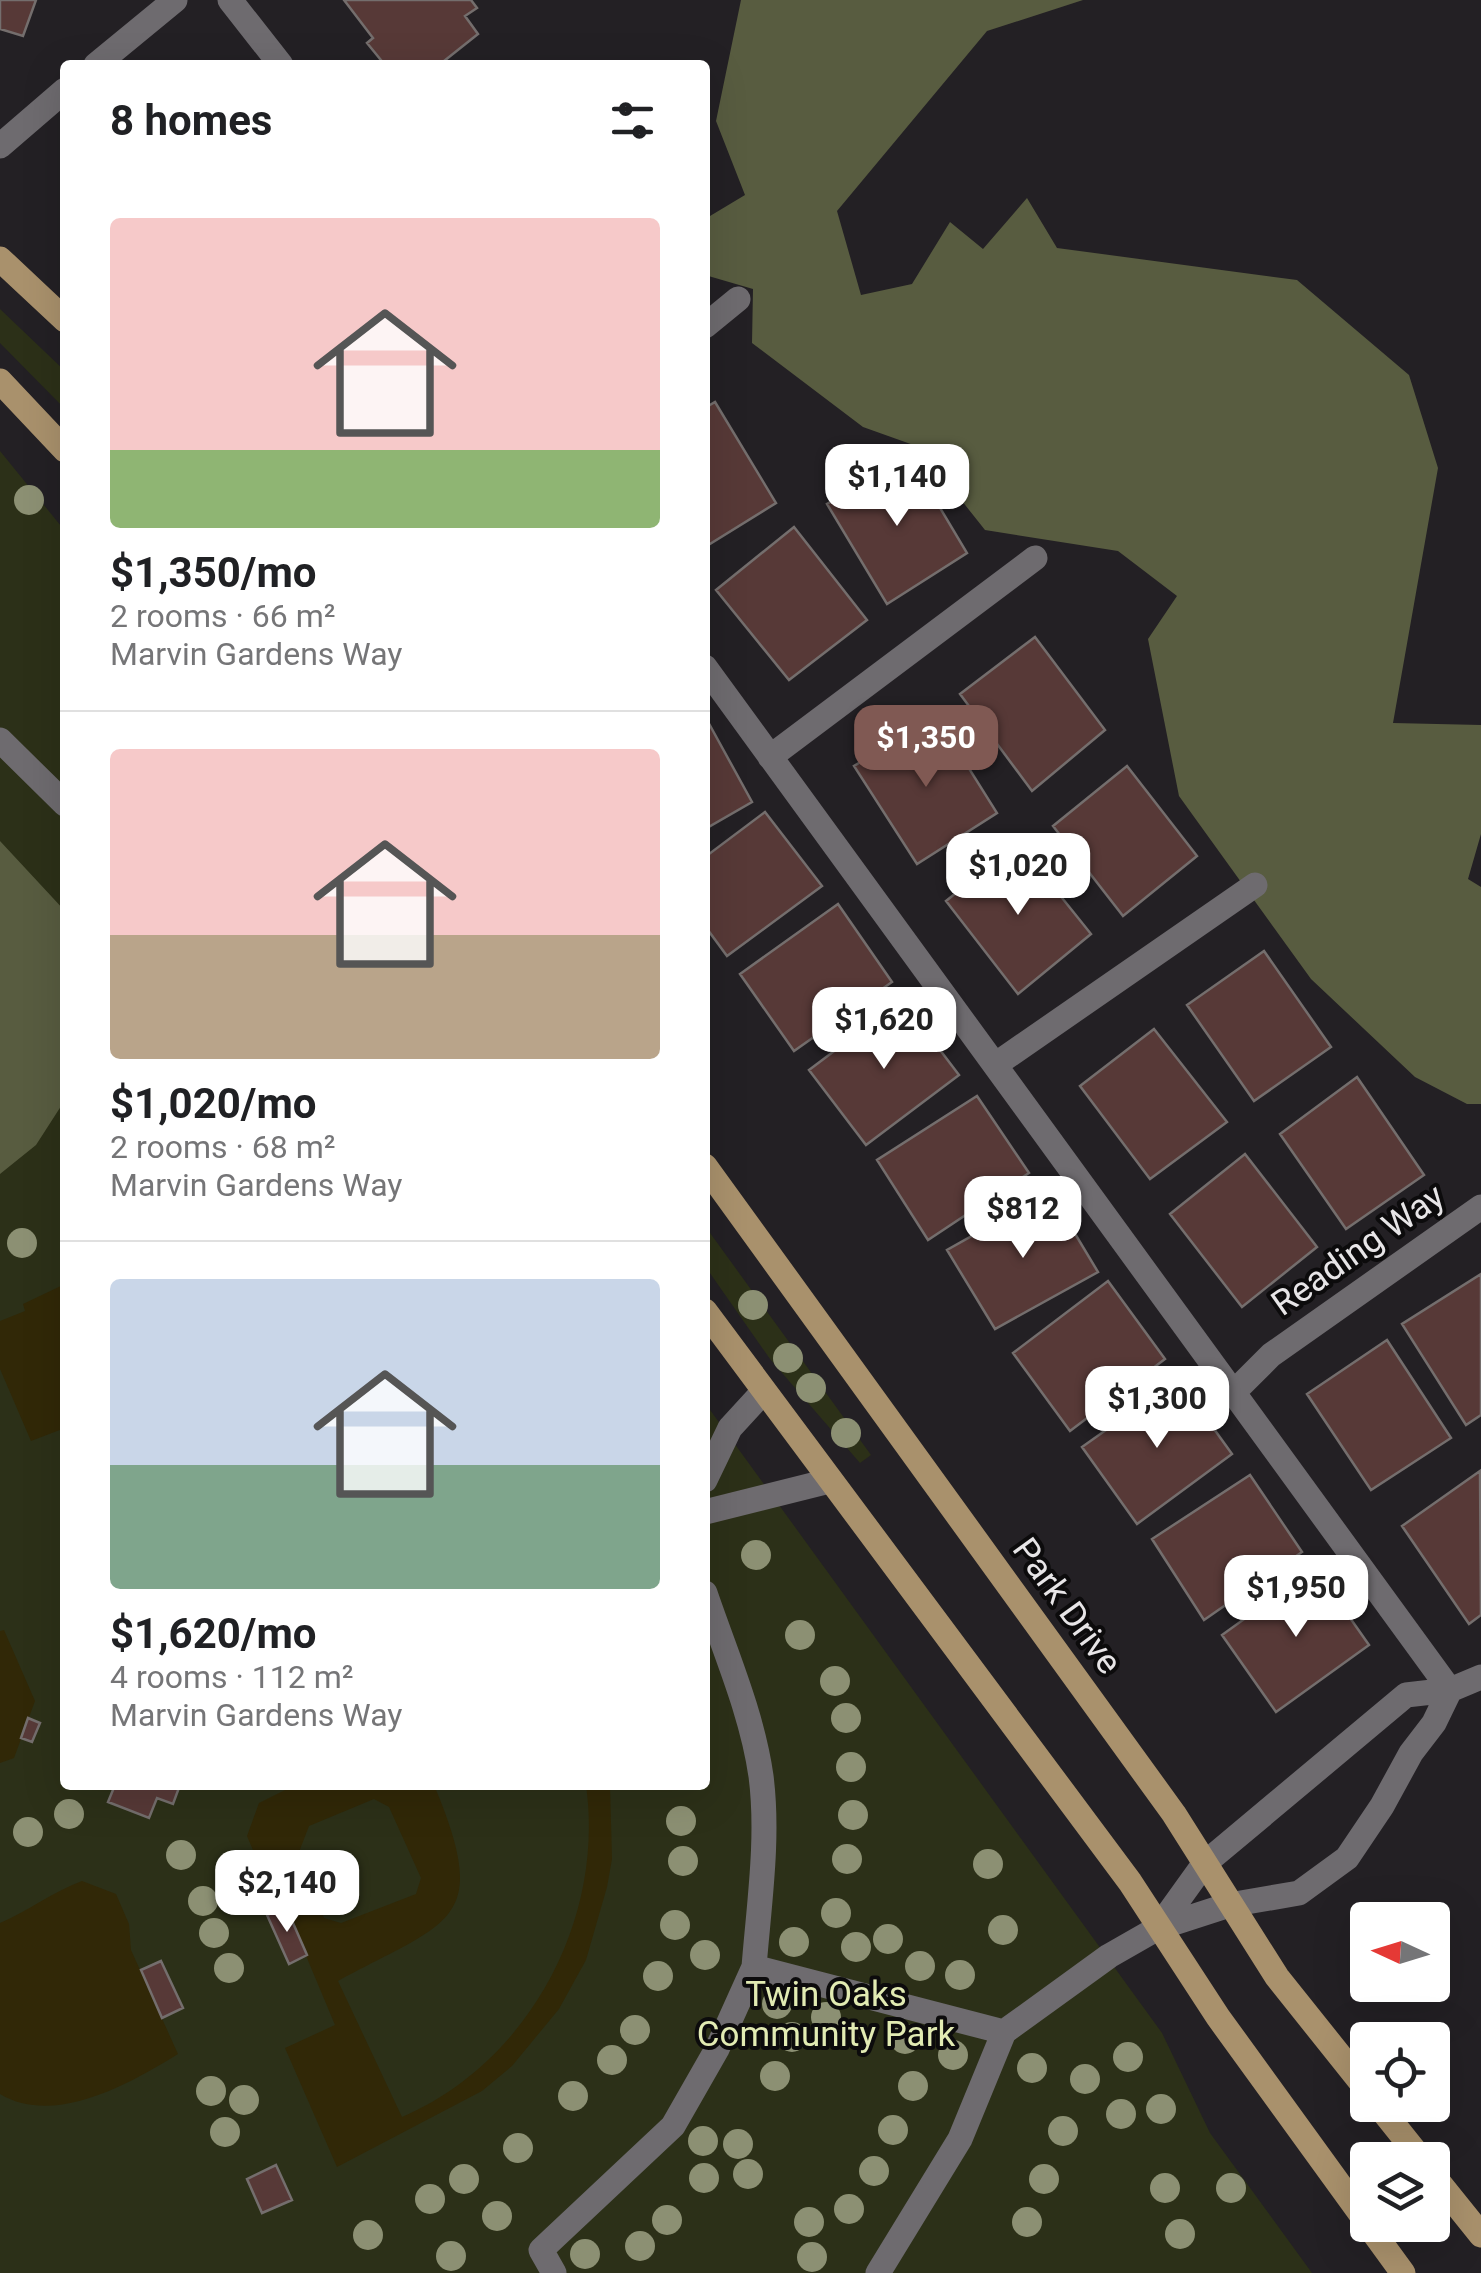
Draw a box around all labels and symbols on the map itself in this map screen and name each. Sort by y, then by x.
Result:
pin: $1,140 [816,444,978,529]
pin: $1,350 [845,705,1007,790]
pin: $1,020 [937,833,1099,918]
pin: $1,620 [803,987,965,1072]
street label: Reading Way [1264,1175,1452,1324]
pin: $812 [964,1176,1082,1261]
pin: $1,300 [1076,1366,1238,1451]
street label: Park Drive [1004,1530,1130,1682]
pin: $1,950 [1215,1555,1377,1640]
pin: $2,140 [206,1850,368,1935]
north arrow [1350,1902,1450,2002]
park label: Twin Oaks Community Park [697,1974,956,2055]

